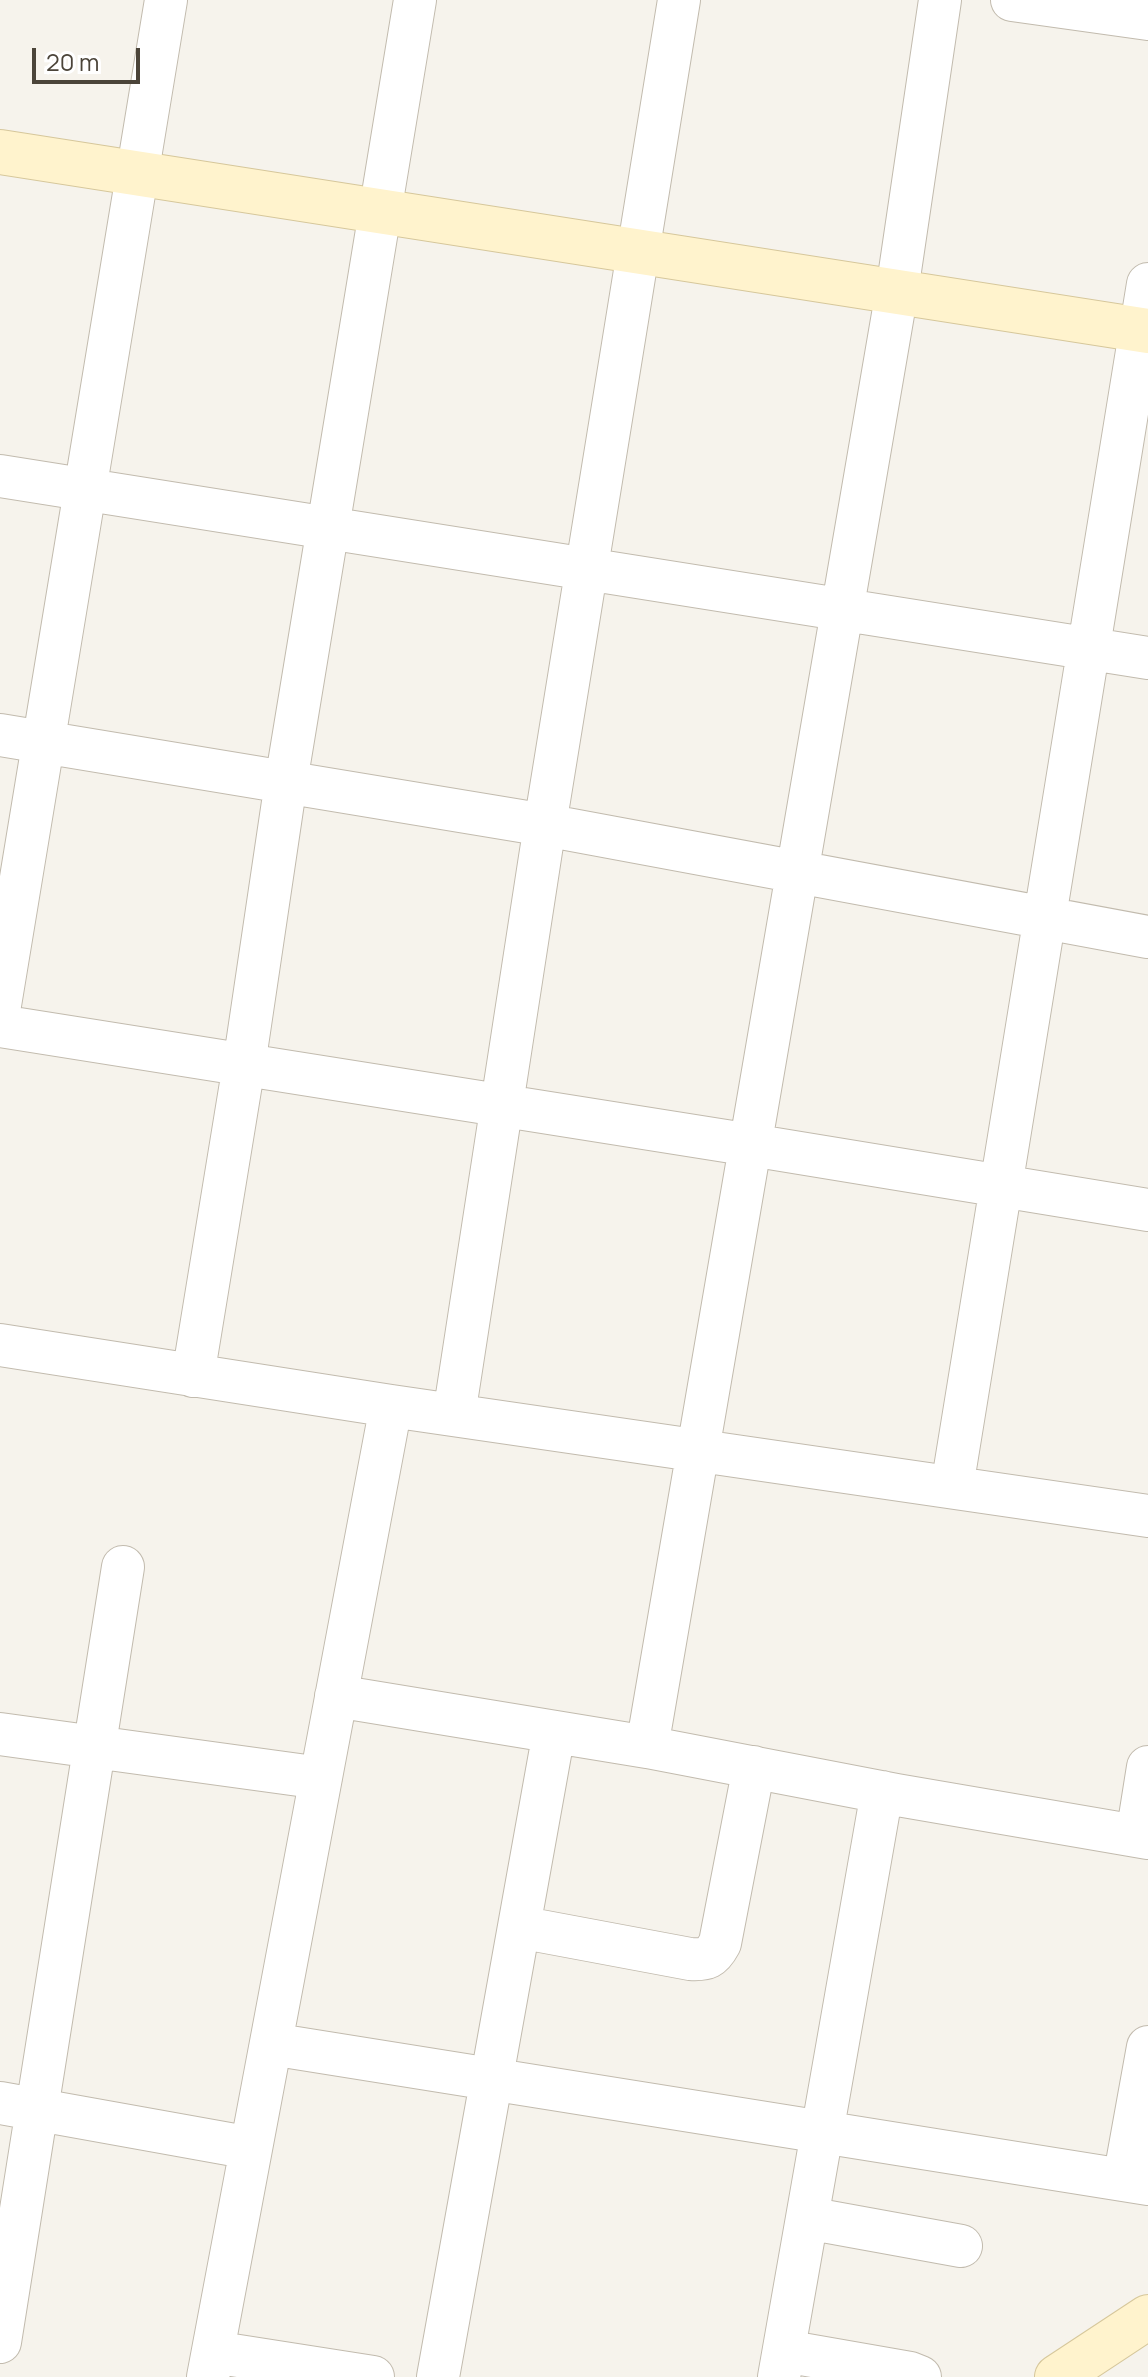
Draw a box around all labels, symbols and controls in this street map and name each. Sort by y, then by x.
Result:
scale bar [36,32,144,82]
text: 20 m [46,45,99,78]

